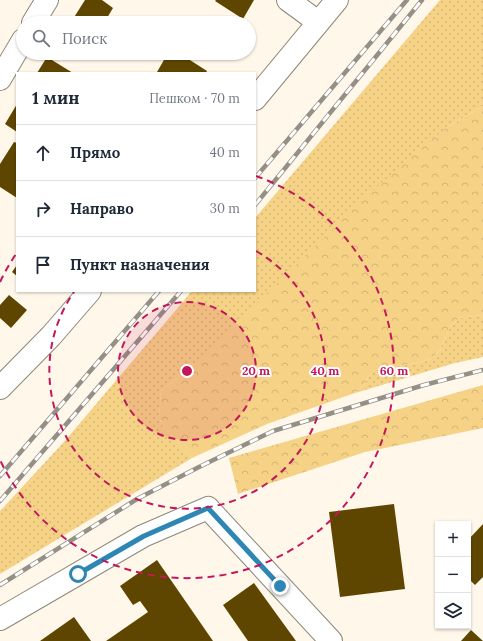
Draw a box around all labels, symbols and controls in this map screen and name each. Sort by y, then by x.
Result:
search box [16,16,256,60]
icon: search [30,27,52,49]
text: Поиск [62,29,107,48]
text: 1 мин [32,87,79,109]
text: Пешком · 70 m [149,90,240,107]
icon: ahead [32,142,54,164]
text: Прямо [70,143,120,162]
text: 40 m [210,144,240,161]
icon: right [32,198,54,220]
text: Направо [70,199,134,218]
text: 30 m [210,200,240,217]
icon: arrive [32,254,54,276]
text: Пункт назначения [70,255,210,274]
text: 20 m [242,363,270,378]
text: 40 m [311,363,339,378]
text: 60 m [380,363,408,378]
centre of rings [180,364,194,378]
map controls [435,521,471,629]
button: + [435,521,471,557]
button: − [435,557,471,593]
route start [69,565,87,583]
route end [271,577,289,595]
button: layers [435,593,471,629]

